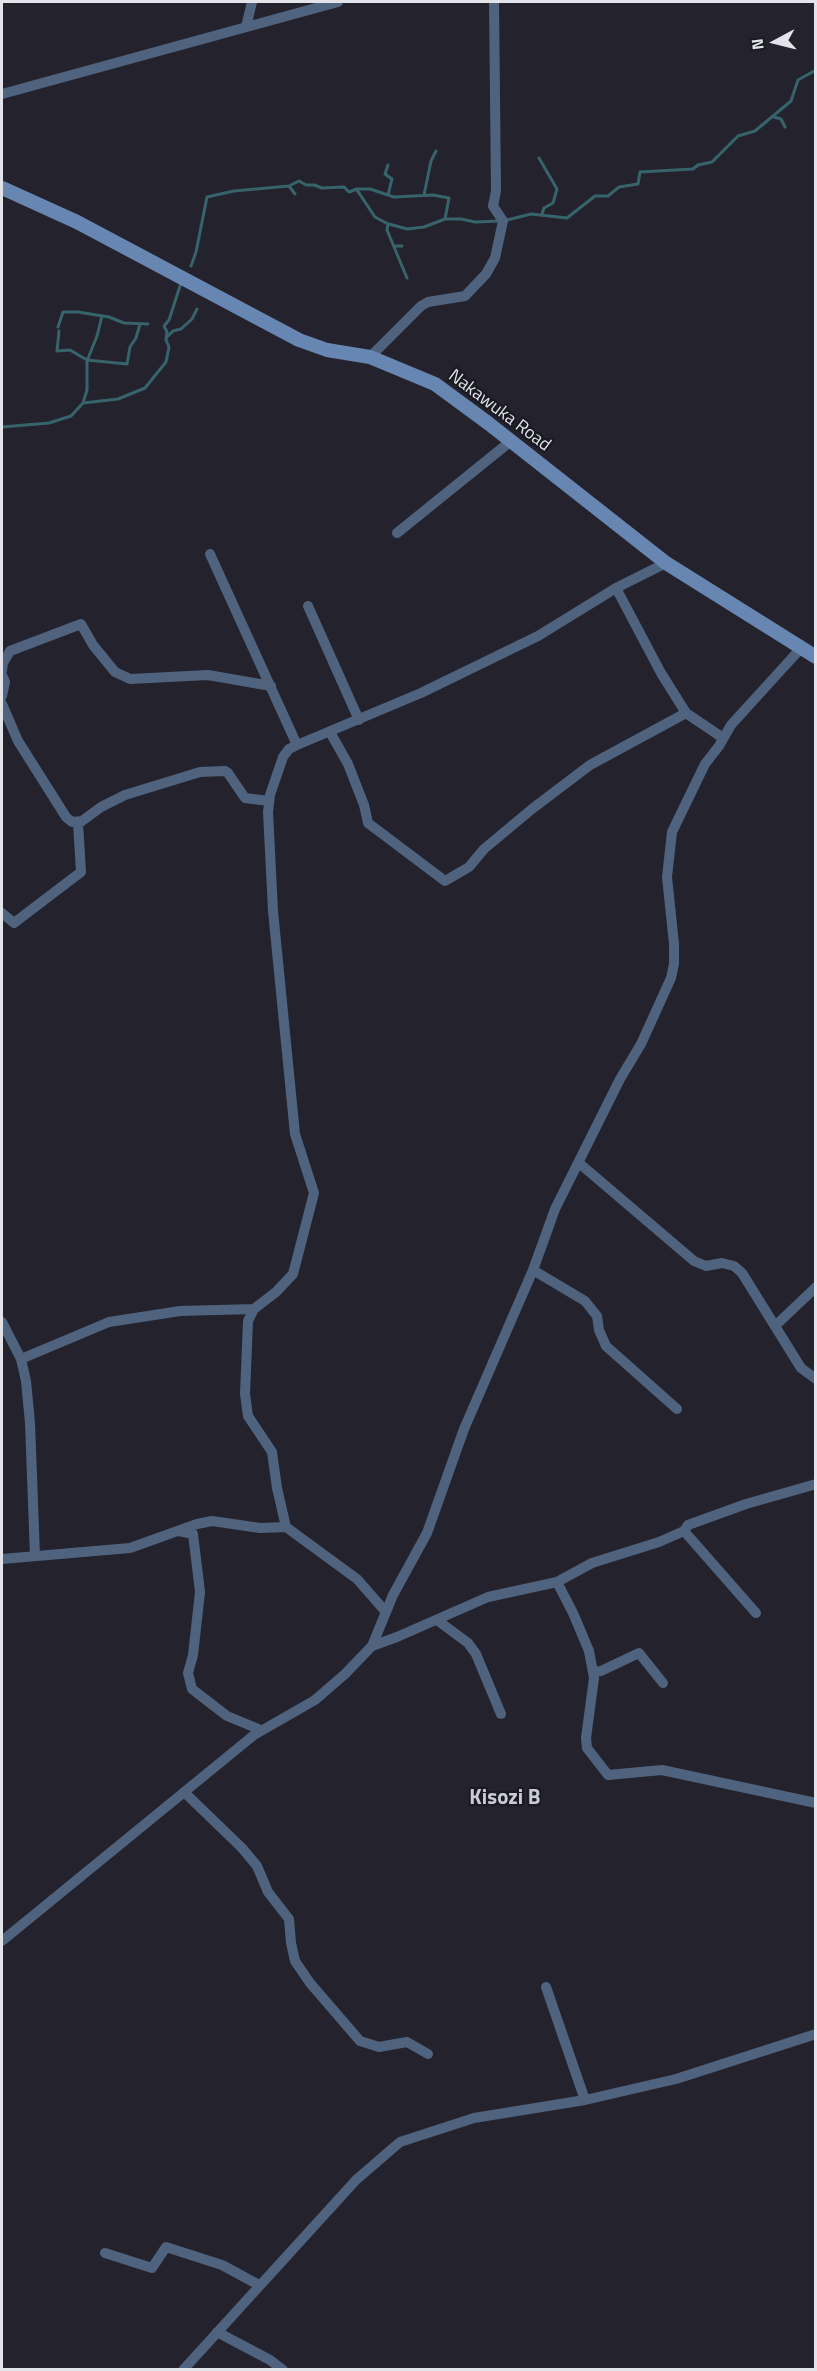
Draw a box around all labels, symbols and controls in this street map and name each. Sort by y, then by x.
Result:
north arrow [745,12,805,72]
text: N [745,37,770,51]
street label: Nakawuka Road [444,365,554,457]
district label: Kisozi B [469,1786,541,1812]

